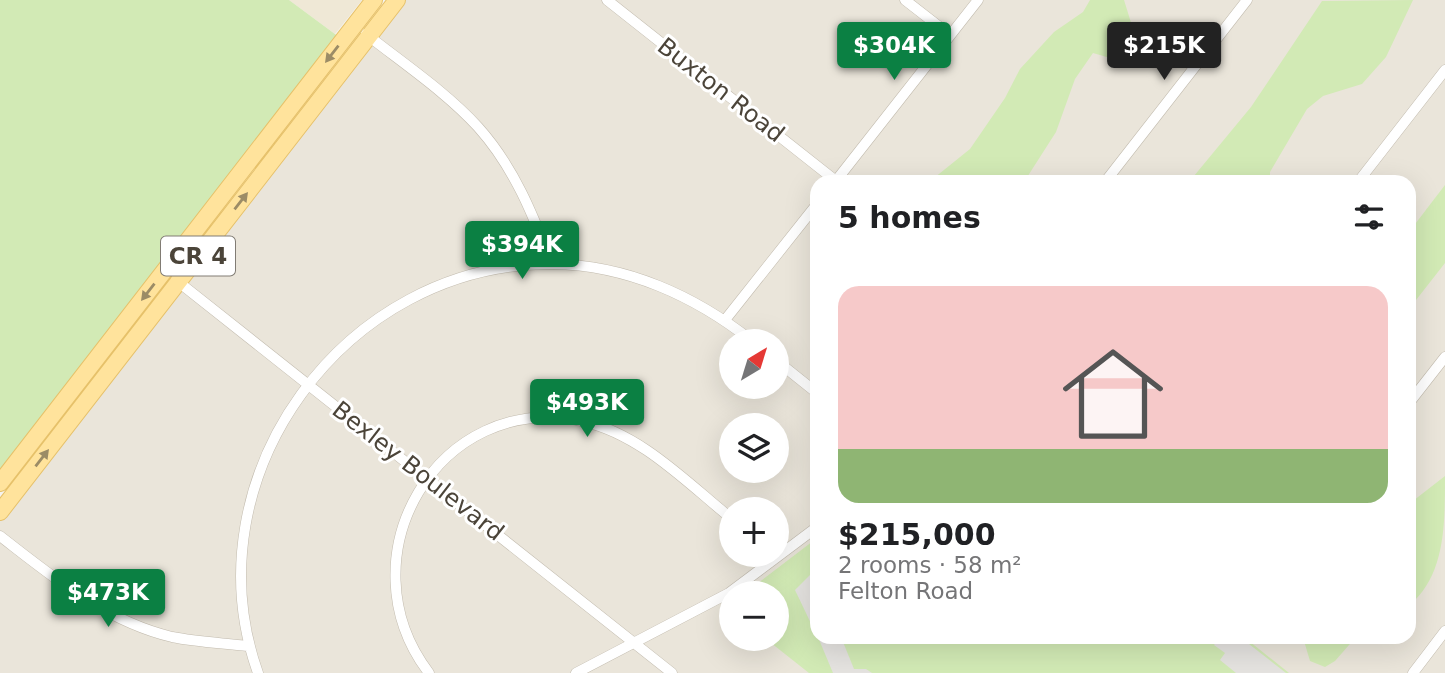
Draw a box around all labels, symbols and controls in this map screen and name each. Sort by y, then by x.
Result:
pin: $304K [845,22,943,82]
pin: $215K [1115,22,1213,82]
street label: Buxton Road [652,32,790,148]
text: $304K [853,32,935,58]
text: $215K [1123,32,1205,58]
one-way arrow [325,45,339,63]
one-way arrow [234,192,249,210]
icon: filters [1350,198,1388,236]
text: 5 homes [838,200,981,235]
pin: $394K [473,222,571,281]
text: $394K [481,231,563,257]
road number: CR 4 [161,236,235,276]
one-way arrow [141,283,155,301]
north arrow [719,329,789,399]
map controls [719,329,789,651]
icon: home [1050,331,1176,457]
pin: $493K [538,380,636,439]
text: $493K [546,389,628,415]
street label: Bexley Boulevard [327,395,509,547]
button: layers [719,413,789,483]
one-way arrow [34,449,48,467]
button: + [719,497,789,567]
text: $215,000 [838,517,996,552]
text: 2 rooms · 58 m² [838,552,1022,578]
pin: $473K [59,570,157,629]
text: Felton Road [838,578,973,604]
text: $473K [67,579,149,605]
button: − [719,581,789,651]

